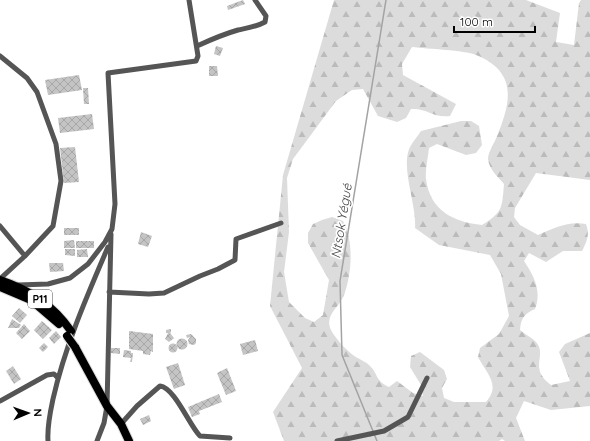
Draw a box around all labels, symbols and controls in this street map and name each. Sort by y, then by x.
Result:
scale bar [454,8,535,34]
text: 100 m [460,14,493,29]
water label: Ntsok Yégué [327,182,355,259]
road number: P11 [28,290,52,308]
north arrow [8,393,48,433]
text: N [31,408,45,417]

